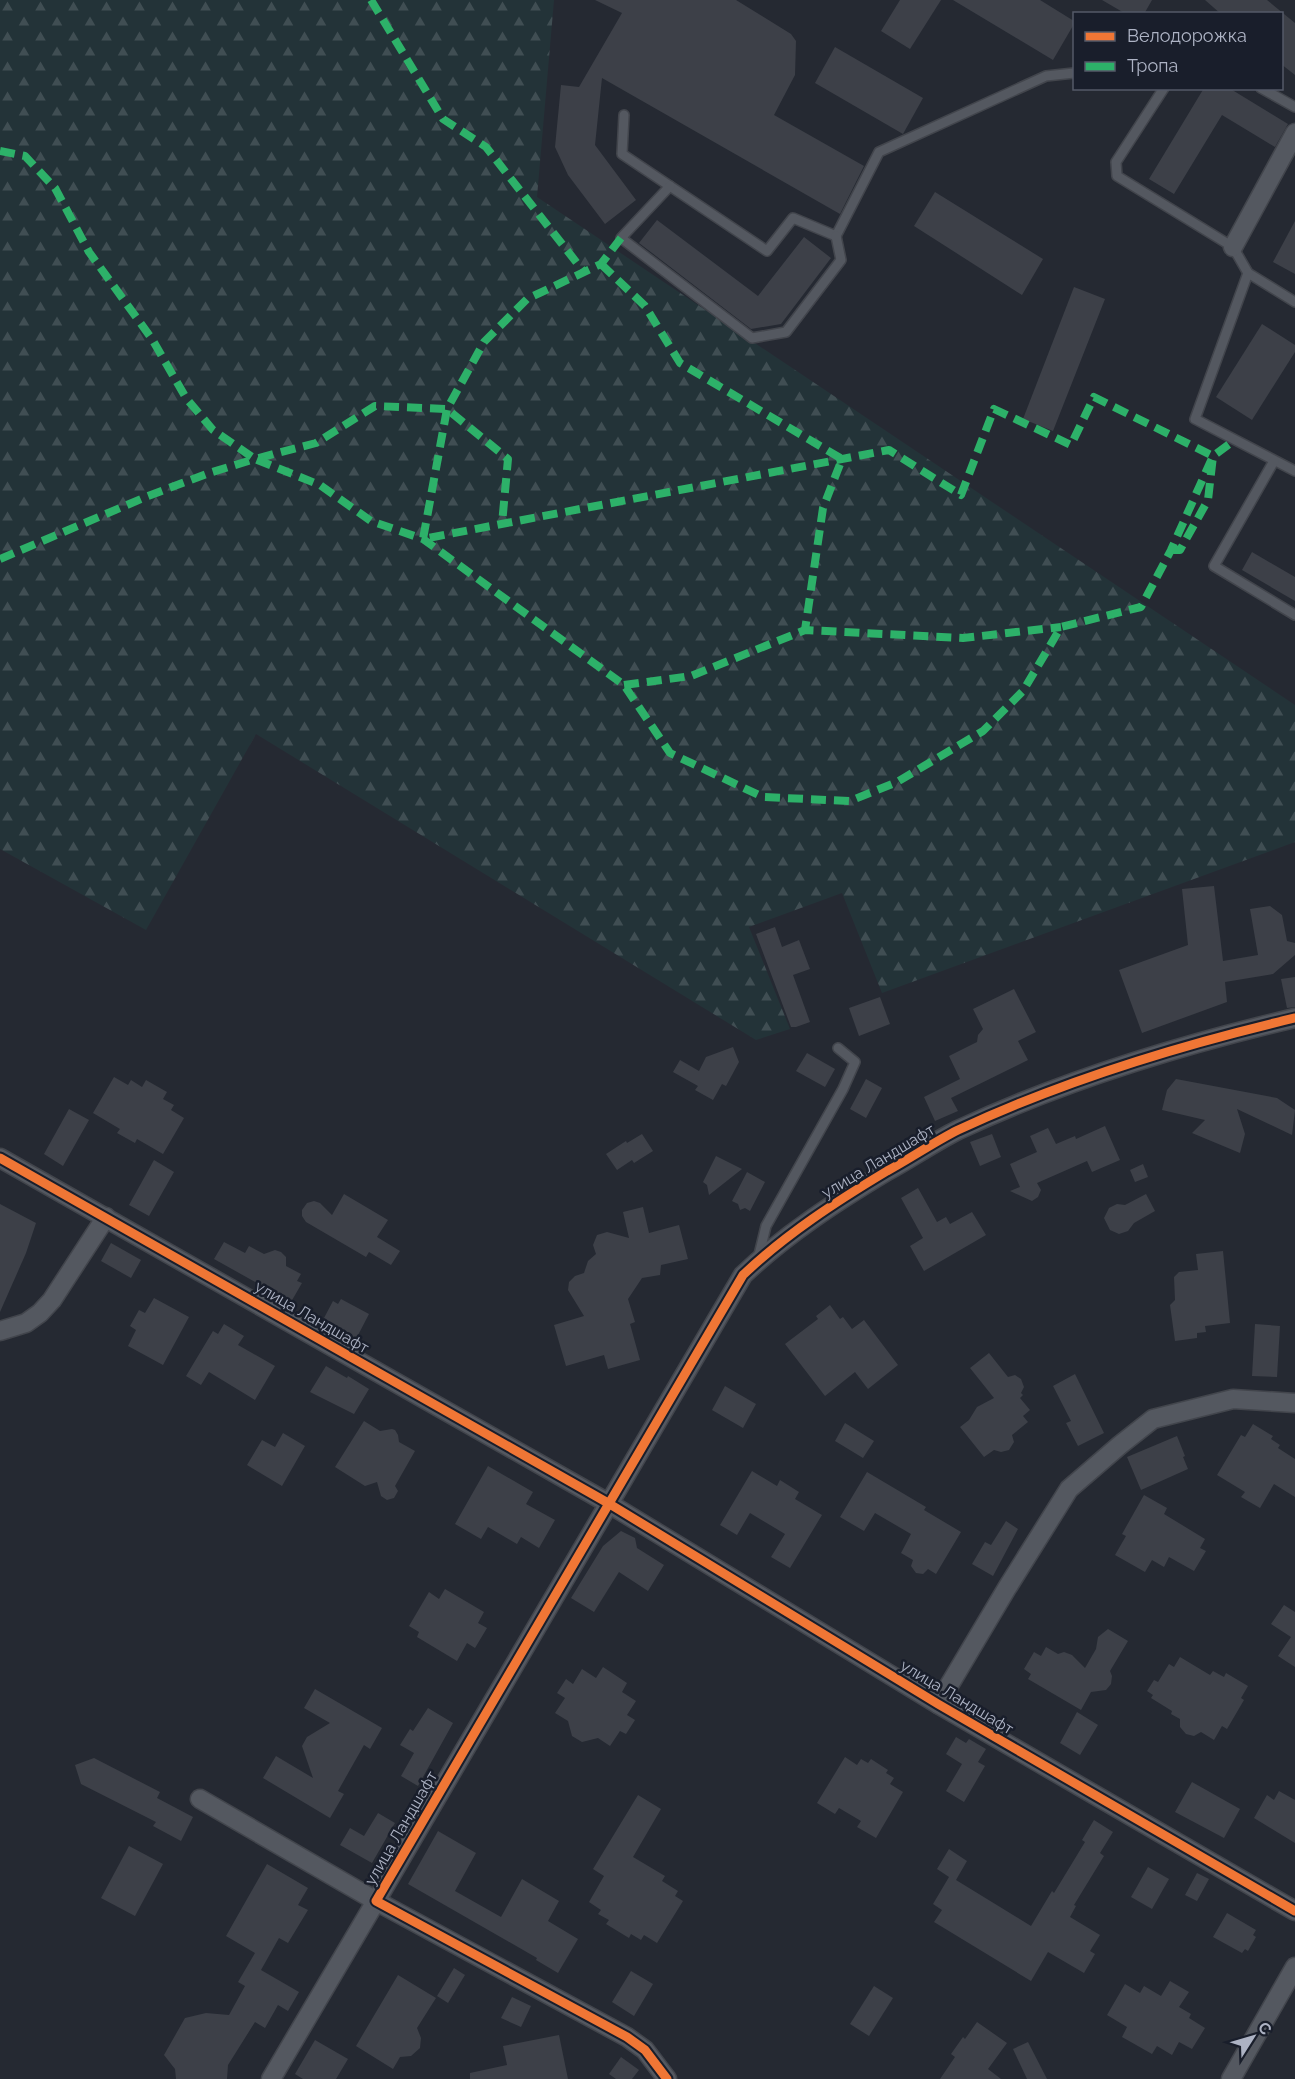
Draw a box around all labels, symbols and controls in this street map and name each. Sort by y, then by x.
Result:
legend [1073,12,1283,90]
text: Велодорожка [1127,25,1247,46]
text: Тропа [1127,55,1178,76]
street label: улица Ландшафт [818,1120,938,1202]
street label: улица Ландшафт [252,1277,373,1358]
street label: улица Ландшафт [897,1656,1017,1738]
street label: улица Ландшафт [361,1767,442,1888]
north arrow [1223,2007,1283,2067]
text: С [1254,2018,1275,2038]

